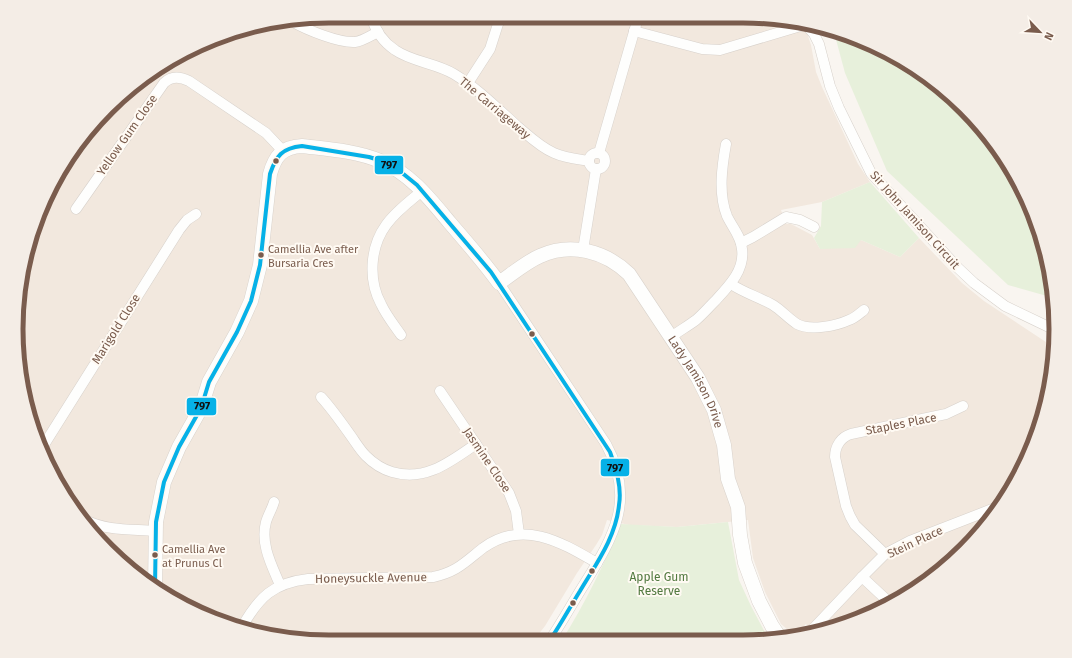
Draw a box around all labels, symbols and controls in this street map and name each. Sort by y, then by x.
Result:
north arrow [1020,12,1060,52]
text: N [1041,30,1056,42]
street label: The Carriageway [457,74,533,142]
street label: Yellow Gum Close [94,92,160,178]
line badge: 797 [374,155,404,175]
unlabelled marker [271,156,281,166]
text: 797 [381,159,397,172]
street label: Sir John Jamison Circuit [867,168,963,272]
place label: Camellia Ave after Bursaria Cres [268,243,359,270]
marker: Camellia Ave after Bursaria Cres [256,250,266,260]
street label: Marigold Close [89,291,143,367]
unlabelled marker [527,329,537,339]
street label: Lady Jamison Drive [665,333,726,430]
line badge: 797 [186,397,217,416]
text: 797 [194,400,210,413]
street label: Staples Place [864,410,938,438]
street label: Jasmine Close [460,425,514,495]
line badge: 797 [600,458,630,477]
text: 797 [607,462,623,475]
street label: Stein Place [885,523,945,561]
place label: Camellia Ave at Prunus Cl [162,543,226,570]
marker: Camellia Ave at Prunus Cl [150,550,160,560]
unlabelled marker [587,566,597,576]
street label: Honeysuckle Avenue [315,570,427,586]
park label: Apple Gum Reserve [629,570,689,598]
unlabelled marker [568,598,578,608]

